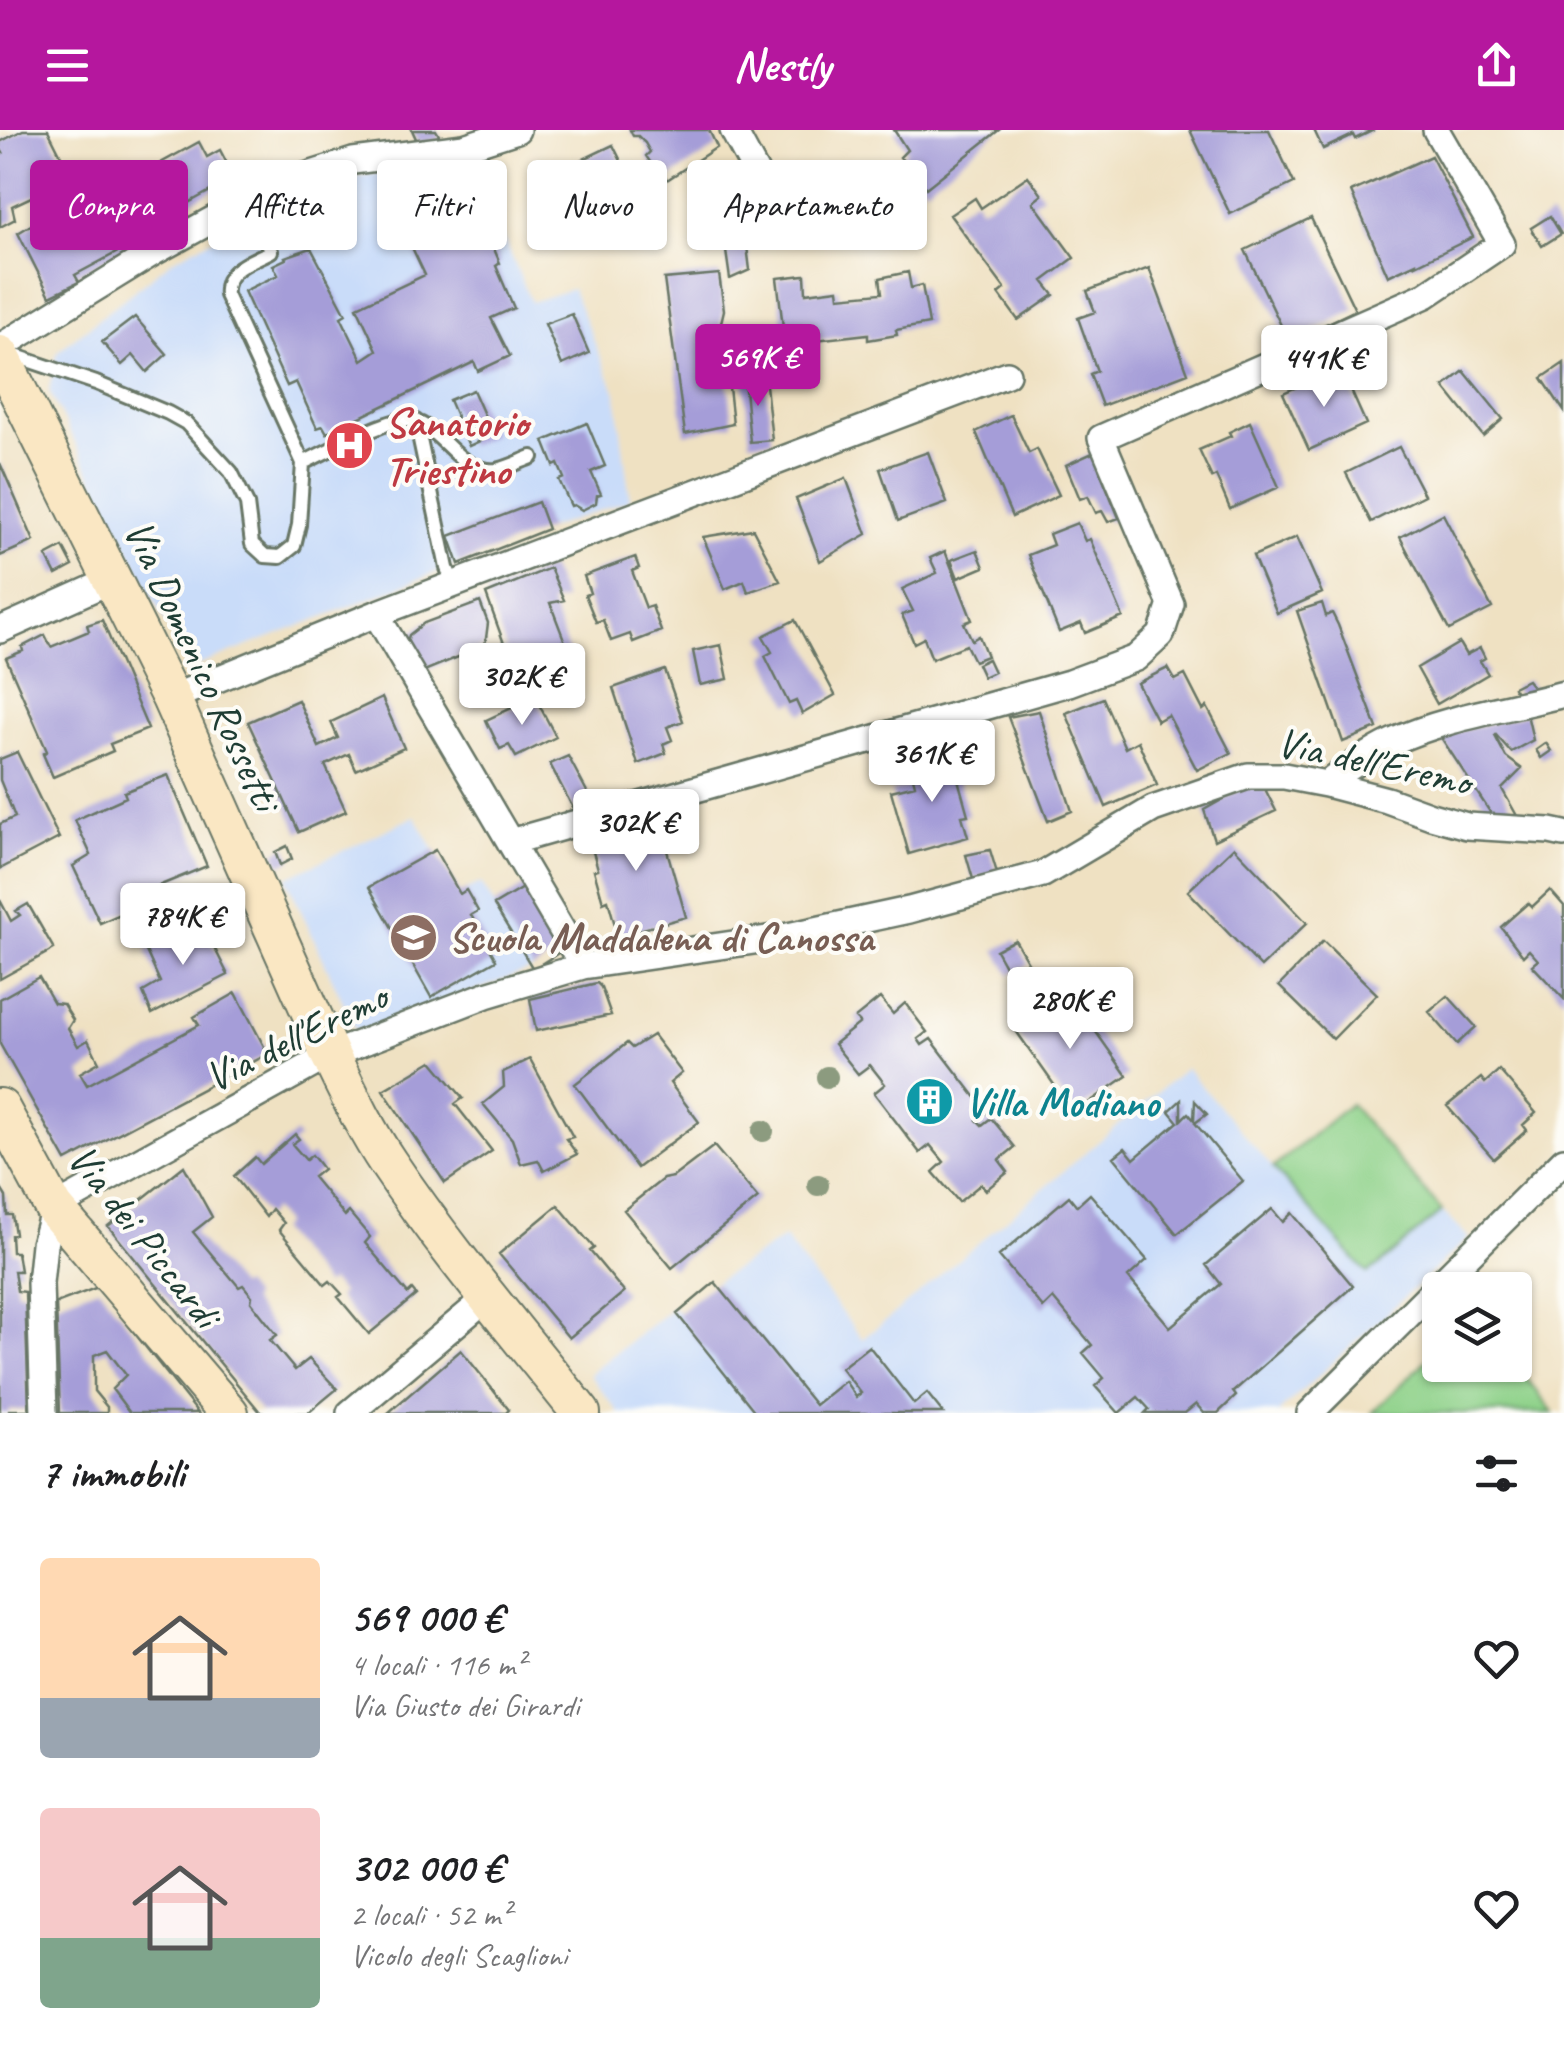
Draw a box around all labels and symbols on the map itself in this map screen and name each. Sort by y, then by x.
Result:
pin: 569K € [677,324,839,409]
pin: 441K € [1243,325,1405,410]
place label: Sanatorio Triestino [385,396,532,497]
hospital icon: Sanatorio Triestino [324,420,376,472]
street label: Via Domenico Rossetti [112,511,295,823]
pin: 302K € [441,643,603,728]
street label: Via dell'Eremo [1273,716,1480,809]
pin: 361K € [851,720,1013,805]
pin: 302K € [555,789,717,874]
pin: 784K € [102,883,264,968]
school or university icon: Scuola Maddalena di Canossa [387,911,439,963]
place label: Scuola Maddalena di Canossa [448,911,876,964]
pin: 280K € [989,967,1151,1052]
street label: Via dell'Eremo [196,968,400,1104]
building icon: Villa Modiano [904,1076,956,1128]
place label: Villa Modiano [965,1076,1162,1129]
street label: Via dei Piccardi [56,1134,235,1342]

